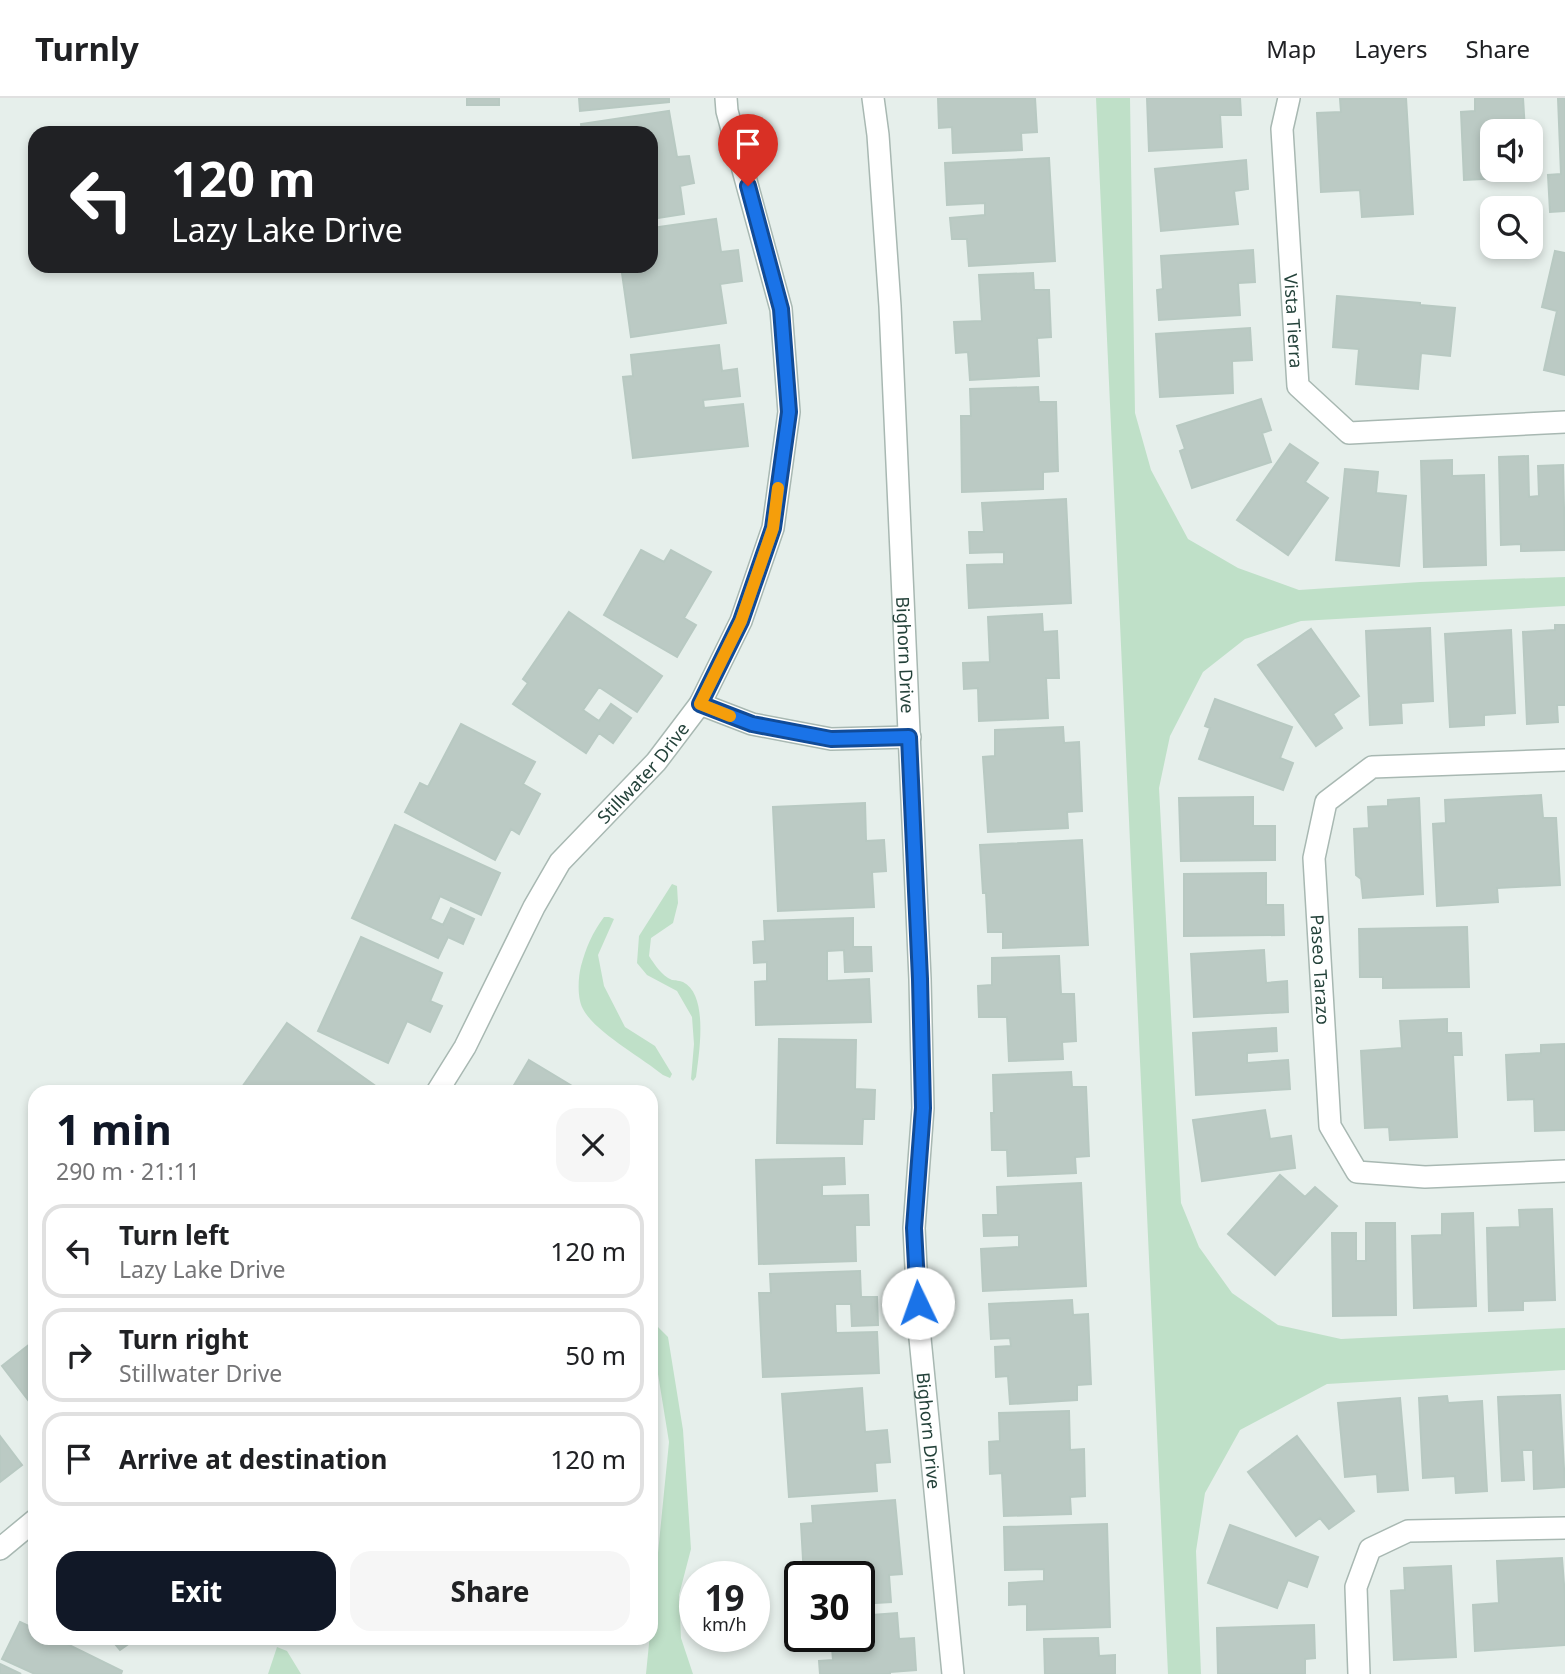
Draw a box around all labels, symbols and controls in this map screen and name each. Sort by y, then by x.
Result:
text: Turnly [35,26,139,71]
text: Map [1266,32,1316,65]
text: Layers [1354,32,1428,65]
text: Share [1466,32,1530,65]
pin [718,114,778,186]
map controls [1480,119,1543,259]
button: sound [1480,119,1543,182]
icon: arrive [729,125,767,163]
text: 120 m [171,145,316,211]
icon: left [56,154,147,245]
button: search [1480,196,1543,259]
text: Lazy Lake Drive [171,208,403,251]
street label: Vista Tierra [1279,273,1309,369]
street label: Bighorn Drive [891,596,920,714]
street label: Stillwater Drive [591,717,694,828]
street label: Paseo Tarazo [1305,914,1336,1026]
text: 1 min [56,1100,172,1157]
button: close [556,1108,630,1182]
text: 290 m · 21:11 [56,1155,200,1187]
text: Turn left [119,1217,230,1253]
icon: left [60,1232,98,1270]
text: 120 m [550,1233,626,1269]
text: Lazy Lake Drive [119,1253,286,1285]
position arrow [881,1266,955,1340]
text: Turn right [119,1321,249,1357]
icon: right [60,1336,98,1374]
text: 50 m [565,1337,626,1373]
text: Stillwater Drive [119,1357,282,1389]
street label: Bighorn Drive [911,1371,947,1490]
icon: arrive [60,1440,98,1478]
text: Arrive at destination [119,1441,388,1477]
text: 120 m [550,1441,626,1477]
button: Exit [56,1551,336,1631]
button: Share [350,1551,630,1631]
speed limit sign: 30 [784,1561,875,1652]
text: 19 [704,1574,745,1621]
text: km/h [702,1612,747,1636]

